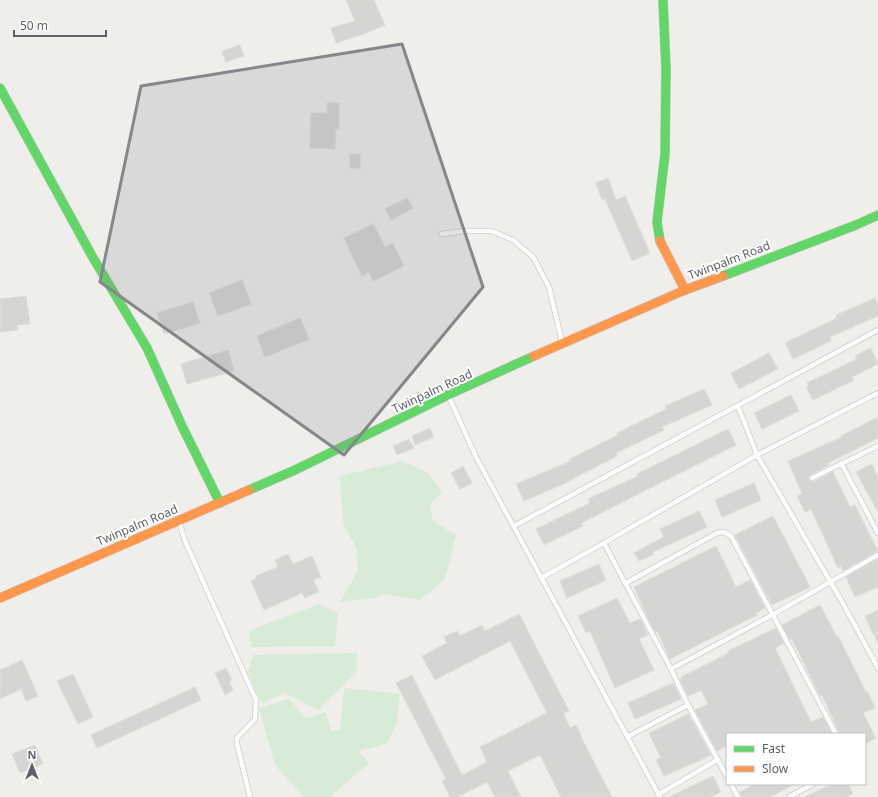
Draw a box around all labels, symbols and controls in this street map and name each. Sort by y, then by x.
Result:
scale bar [14,12,106,38]
text: 50 m [20,17,48,34]
street label: Twinpalm Road [685,237,773,283]
street label: Twinpalm Road [389,365,475,417]
street label: Twinpalm Road [94,500,180,550]
legend [726,733,866,785]
text: Fast [762,740,786,757]
north arrow [12,745,52,785]
text: N [28,747,36,762]
text: Slow [762,760,789,777]

